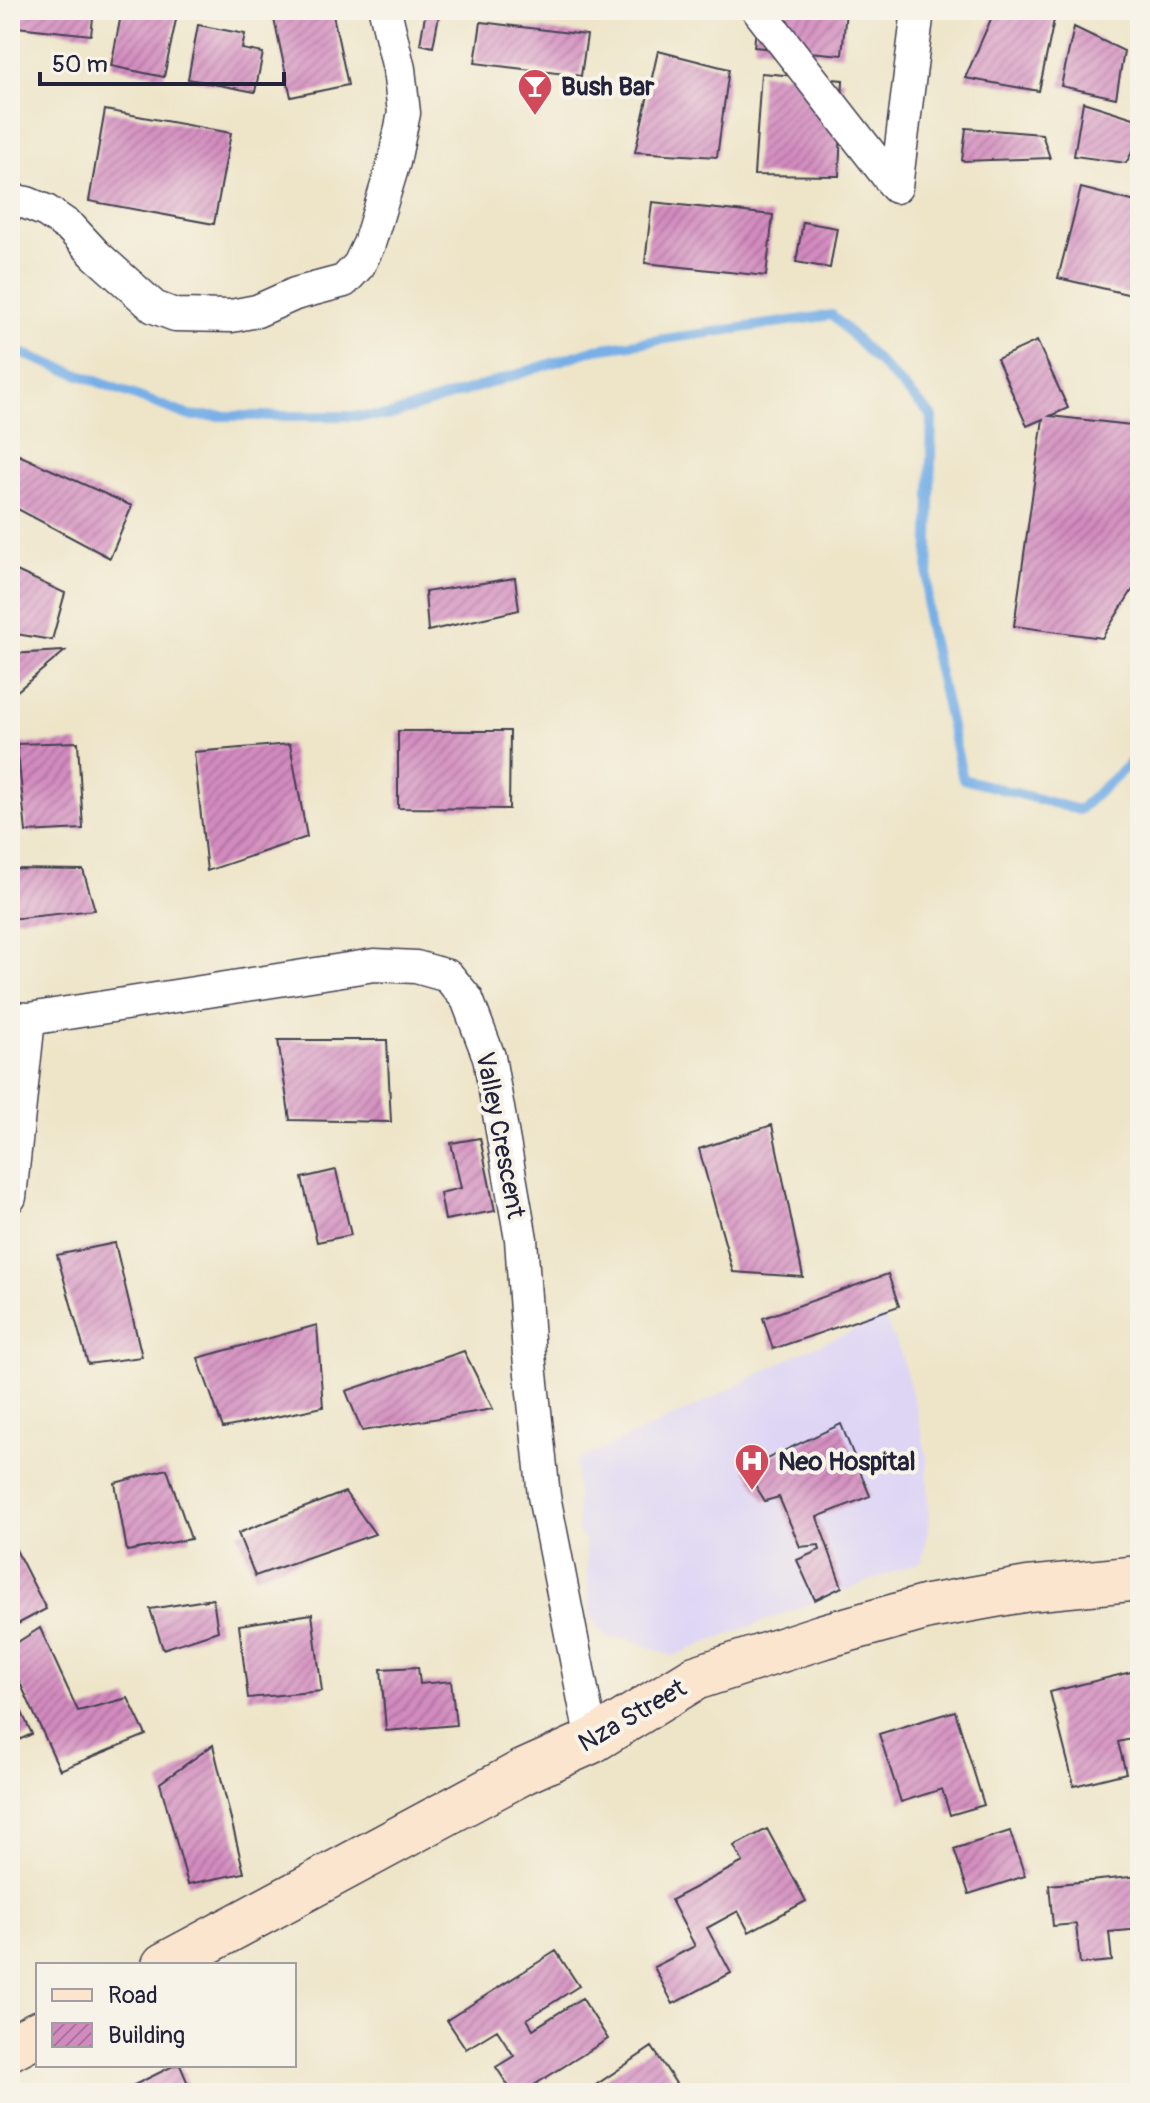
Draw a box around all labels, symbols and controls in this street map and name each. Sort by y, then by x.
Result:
scale bar [40,36,284,86]
text: 50 m [52,50,108,79]
bar icon: Bush Bar [516,67,554,117]
place label: Bush Bar [561,71,655,103]
street label: Valley Crescent [468,1049,532,1222]
hospital icon: Neo Hospital [733,1442,771,1492]
place label: Neo Hospital [778,1446,916,1478]
street label: Nza Street [573,1672,693,1760]
legend [36,1963,296,2067]
text: Road [108,1981,158,2010]
text: Building [108,2021,185,2050]

